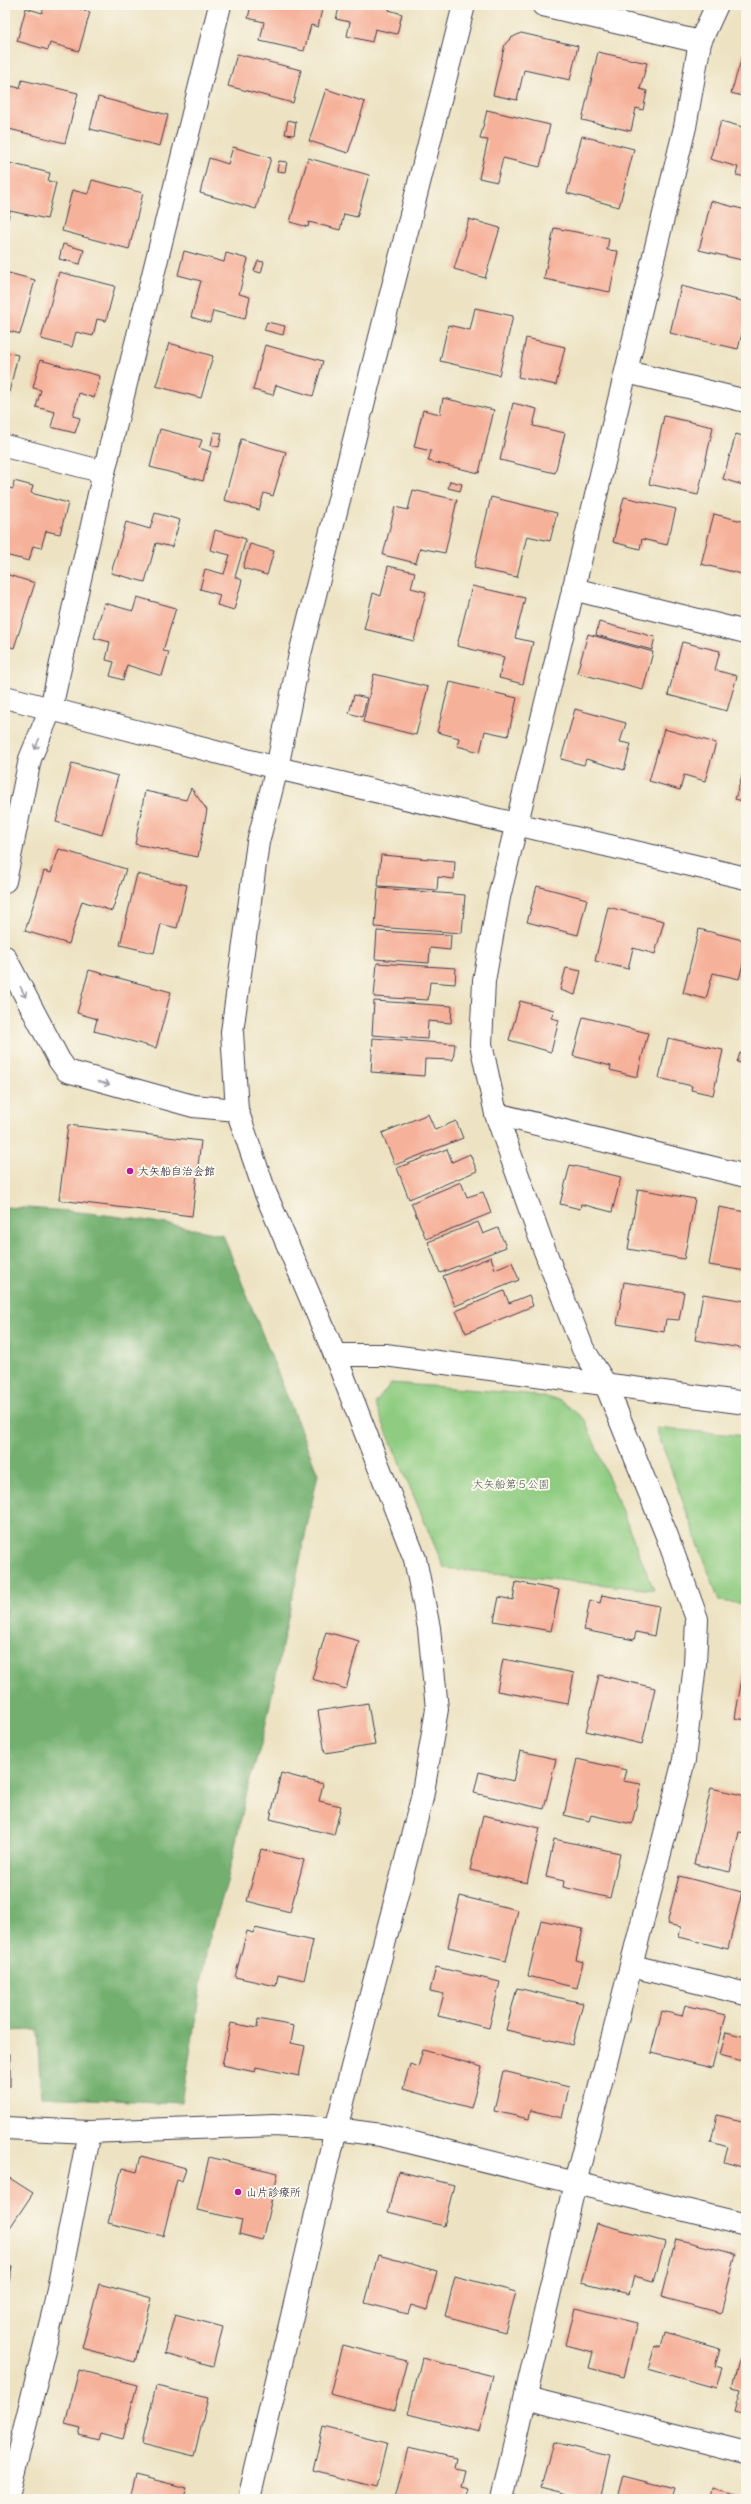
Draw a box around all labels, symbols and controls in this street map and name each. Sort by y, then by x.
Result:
one-way arrow [32,737,40,749]
one-way arrow [20,985,27,997]
one-way arrow [97,1079,110,1087]
place label: 大矢船自治会館 [138,1164,215,1179]
marker: 大矢船自治会館 [125,1166,135,1176]
park label: 大矢船第５公園 [473,1477,550,1492]
place label: 山片診療所 [246,2185,301,2200]
marker: 山片診療所 [233,2187,243,2197]

